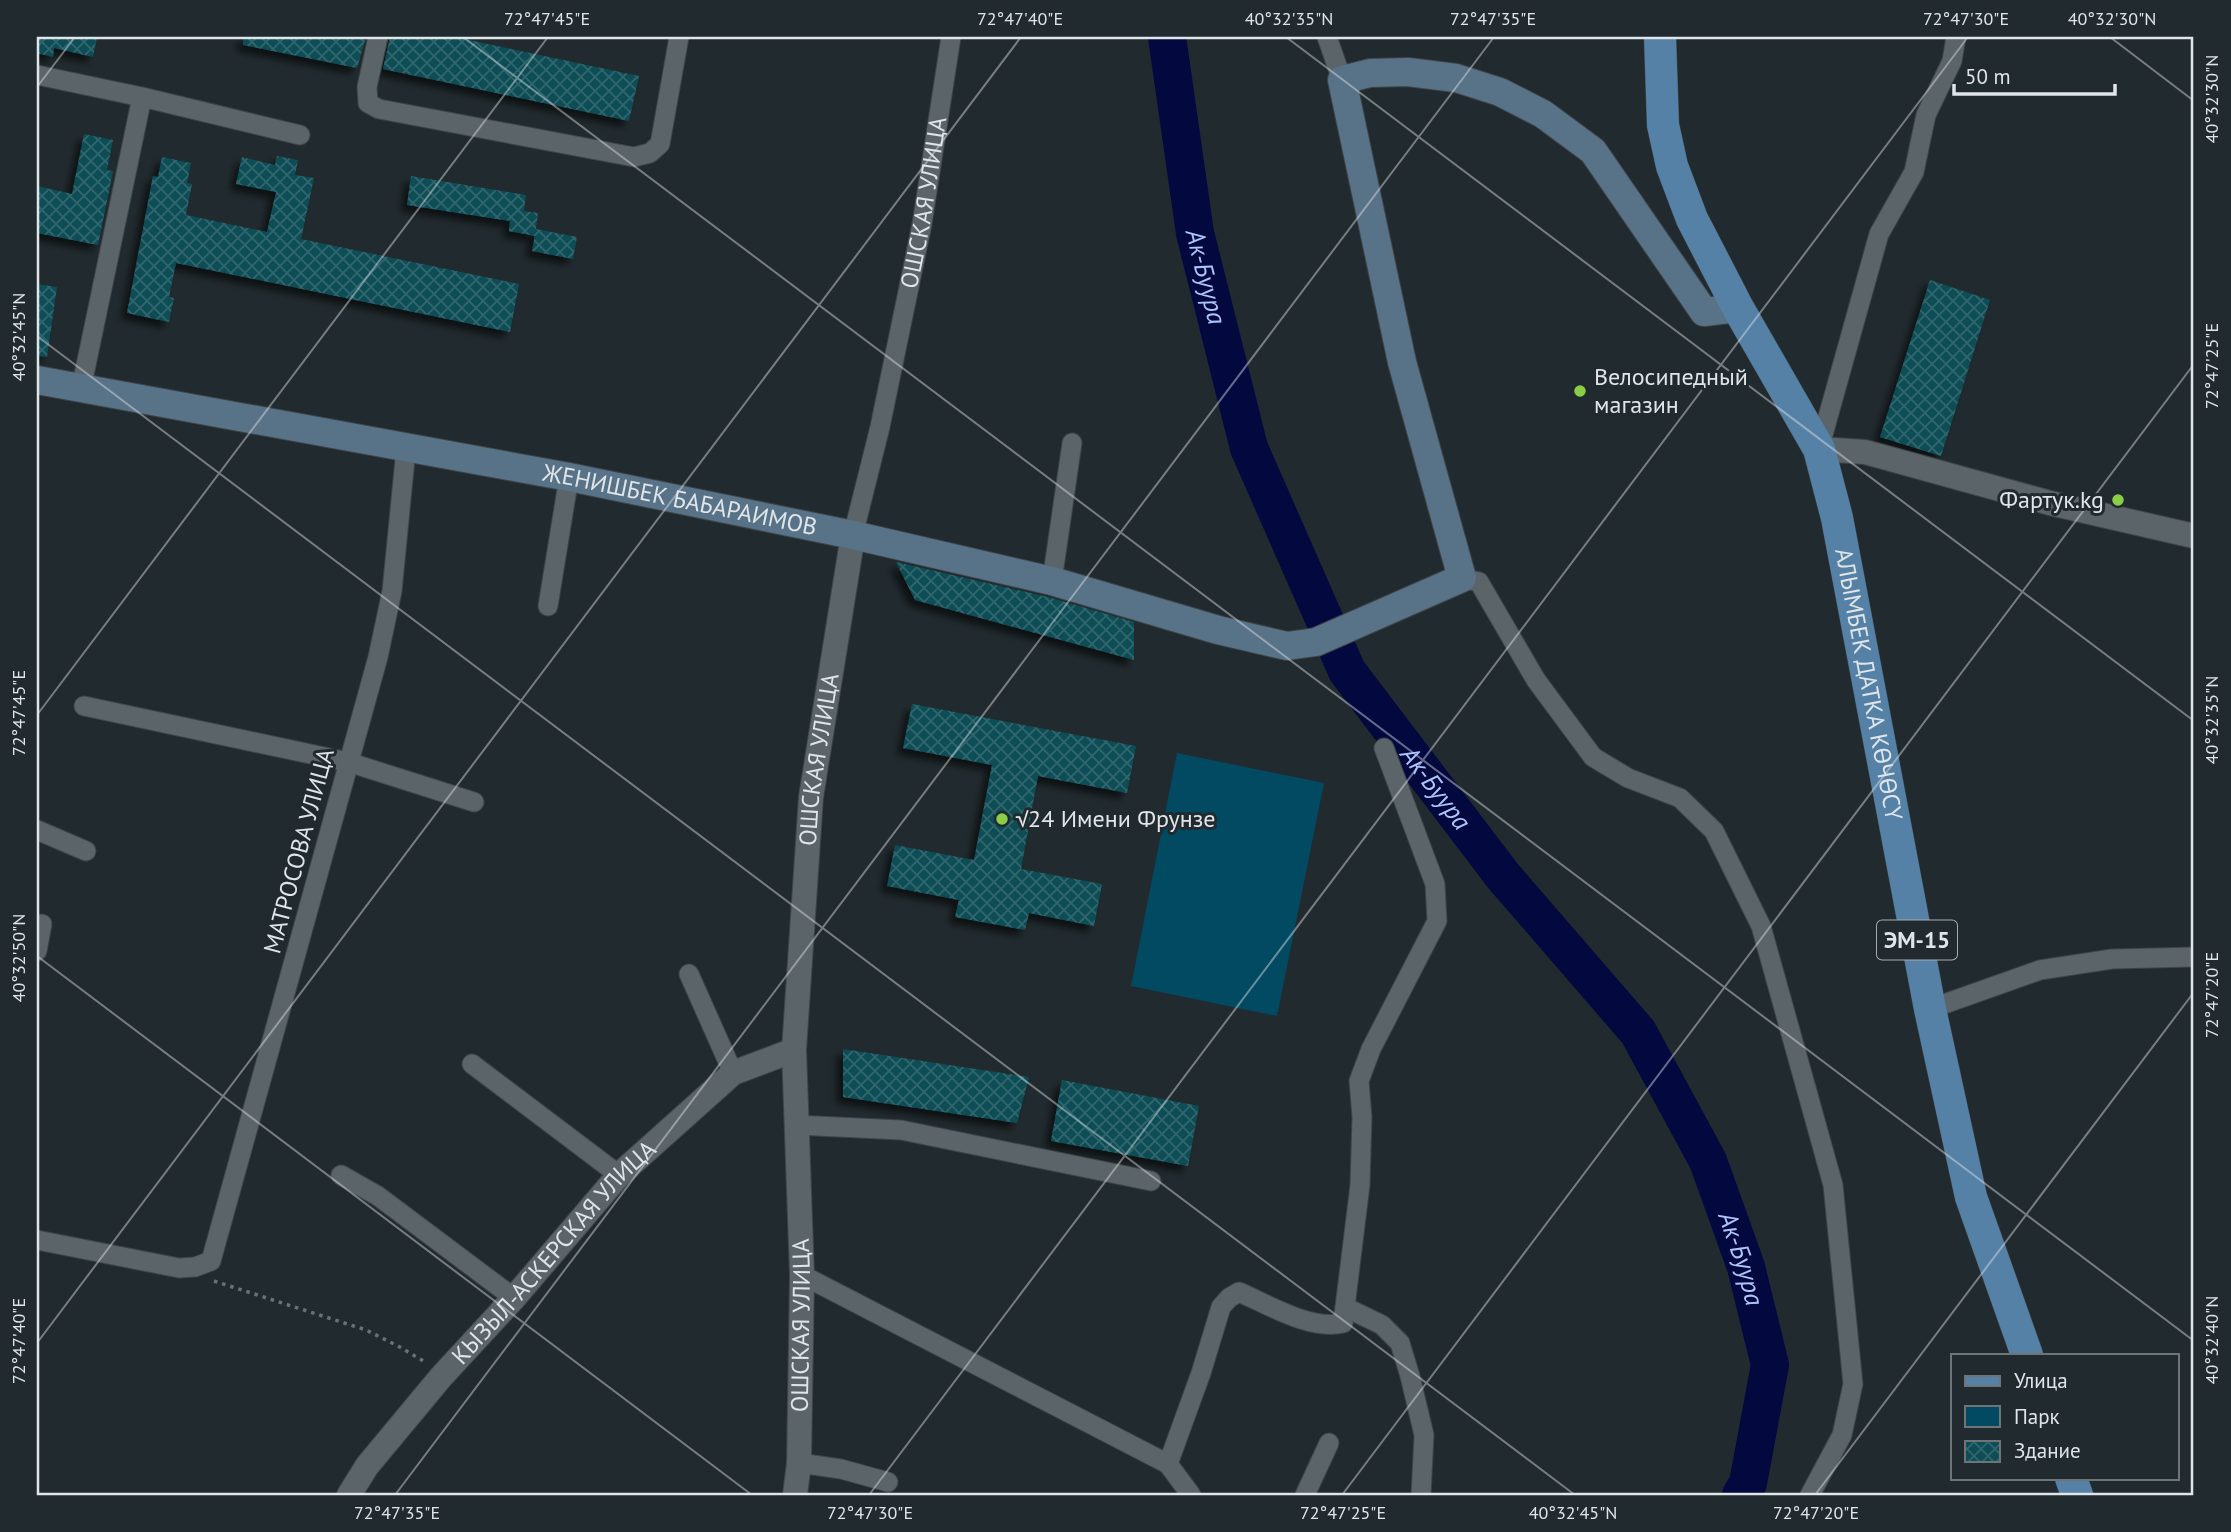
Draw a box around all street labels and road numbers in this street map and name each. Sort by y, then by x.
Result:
street label: ОШСКАЯ УЛИЦА [893,115,953,291]
street label: ЖЕНИШБЕК БАБАРАИМОВ [539,456,820,542]
street label: АЛЫМБЕК ДАТКА КӨЧӨСҮ [1828,545,1910,823]
street label: ОШСКАЯ УЛИЦА [792,671,846,847]
street label: МАТРОСОВА УЛИЦА [256,745,341,957]
road number: ЭМ-15 [1877,920,1957,959]
street label: КЫЗЫЛ-АСКЕРСКАЯ УЛИЦА [445,1133,662,1371]
street label: ОШСКАЯ УЛИЦА [784,1238,817,1412]

